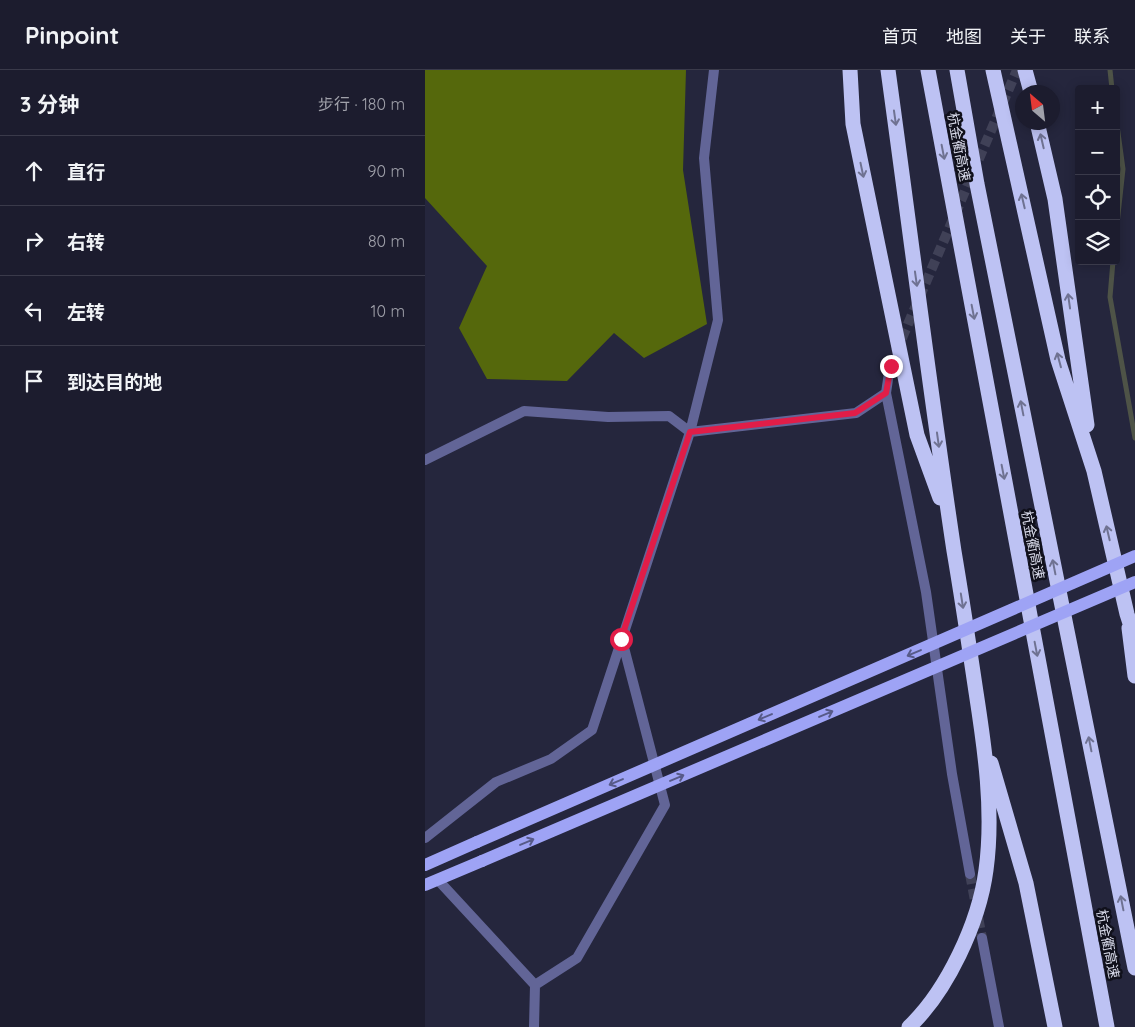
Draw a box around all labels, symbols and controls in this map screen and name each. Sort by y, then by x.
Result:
text: Pinpoint [25,20,119,50]
text: 首页 [882,25,918,48]
text: 地图 [946,25,982,48]
text: 关于 [1010,25,1046,48]
text: 联系 [1074,25,1110,48]
north arrow [1015,85,1060,130]
map controls [1075,85,1120,265]
button: + [1075,85,1120,130]
text: 3 分钟 [20,91,79,117]
text: 步行 · 180 m [318,94,405,114]
one-way arrow [890,110,900,126]
street label: 杭金衢高速 [943,111,975,183]
button: − [1075,130,1120,175]
one-way arrow [1037,134,1046,150]
one-way arrow [939,144,949,160]
icon: ahead [20,157,48,185]
text: 直行 [67,160,105,184]
text: 90 m [368,161,405,181]
one-way arrow [858,162,868,178]
button: locate [1075,175,1120,220]
one-way arrow [1018,194,1027,210]
button: layers [1075,220,1120,265]
icon: right [20,227,48,255]
text: 右转 [67,230,105,254]
text: 80 m [368,231,405,251]
one-way arrow [911,271,921,287]
one-way arrow [1064,294,1074,310]
icon: left [20,297,48,325]
text: 左转 [67,300,105,324]
text: 10 m [371,301,405,321]
one-way arrow [969,304,979,320]
one-way arrow [1054,352,1063,368]
route end [880,355,903,378]
icon: arrive [20,367,48,395]
text: 到达目的地 [67,370,162,394]
one-way arrow [1017,400,1026,416]
one-way arrow [934,432,944,448]
one-way arrow [999,463,1008,479]
street label: 杭金衢高速 [1017,509,1049,581]
one-way arrow [1103,525,1112,541]
one-way arrow [1049,560,1058,576]
one-way arrow [957,593,967,609]
route start [610,628,633,651]
one-way arrow [1032,640,1042,656]
one-way arrow [907,648,922,658]
one-way arrow [818,709,833,718]
one-way arrow [758,713,773,723]
one-way arrow [1084,736,1094,752]
one-way arrow [669,772,684,782]
one-way arrow [609,778,624,788]
one-way arrow [519,836,534,846]
one-way arrow [1117,895,1126,911]
street label: 杭金衢高速 [1092,908,1124,980]

